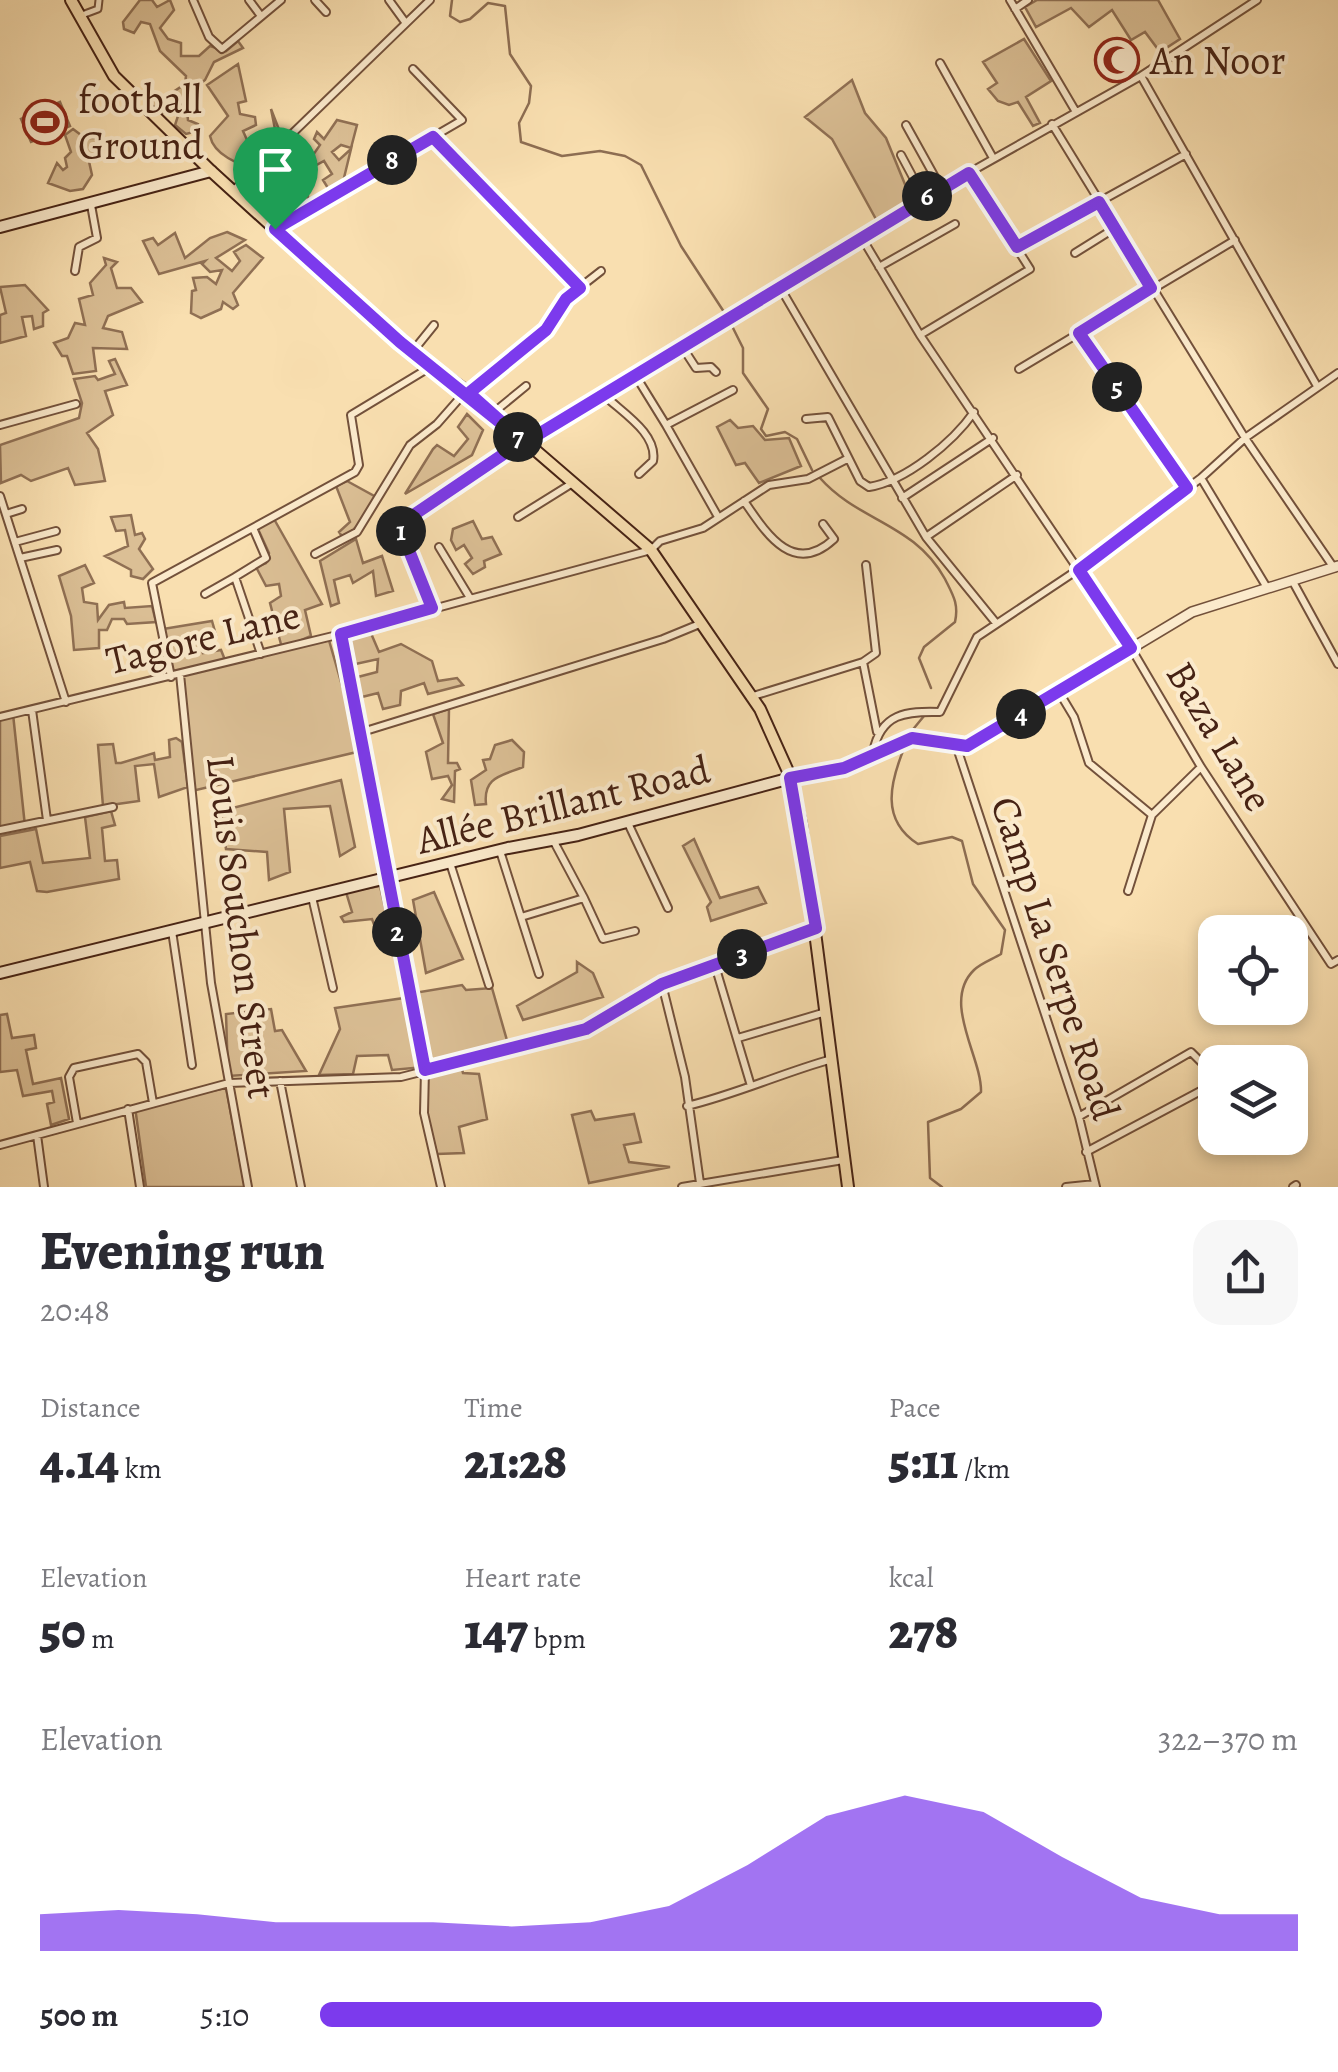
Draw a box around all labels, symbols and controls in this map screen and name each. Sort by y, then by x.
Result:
place label: An Noor [1149,33,1286,88]
mosque icon: An Noor [1094,37,1140,83]
place label: football Ground [78,72,204,173]
sports icon: football Ground [22,99,68,145]
pin [233,127,318,230]
pin: 8 [367,135,417,185]
text: 8 [385,141,399,179]
icon: arrive [248,142,303,197]
pin: 6 [902,171,952,221]
text: 6 [920,177,934,215]
pin: 5 [1092,362,1142,412]
text: 5 [1111,368,1123,406]
pin: 7 [493,412,543,462]
text: 7 [512,418,524,456]
pin: 1 [376,506,426,556]
text: 1 [396,512,406,550]
street label: Tagore Lane [100,587,306,688]
street label: Baza Lane [1153,651,1286,822]
pin: 4 [996,689,1046,739]
text: 4 [1014,695,1028,733]
street label: Allée Brillant Road [410,741,716,868]
street label: Louis Souchon Street [193,752,290,1102]
street label: Camp La Serpe Road [977,790,1134,1127]
pin: 2 [372,907,422,957]
text: 2 [390,913,404,951]
map controls [1198,915,1308,1155]
button: locate [1198,915,1308,1025]
pin: 3 [717,929,767,979]
text: 3 [736,935,748,973]
button: layers [1198,1045,1308,1155]
text: Evening run [40,1213,325,1288]
button: share [1193,1220,1298,1325]
text: 20:48 [40,1288,110,1332]
text: Distance [40,1389,140,1427]
text: Time [464,1389,523,1427]
text: Pace [889,1389,941,1427]
text: 4.14 [40,1427,119,1495]
text: 21:28 [464,1427,567,1495]
text: 5:11 [889,1427,958,1495]
text: km [119,1450,162,1488]
text: /km [958,1450,1010,1488]
text: Elevation [40,1559,147,1597]
text: Heart rate [464,1559,581,1597]
text: kcal [889,1559,934,1597]
text: 50 [40,1597,86,1665]
text: 147 [464,1597,528,1665]
text: 278 [889,1597,958,1665]
text: m [86,1620,114,1658]
text: bpm [528,1620,586,1658]
text: Elevation [40,1717,163,1761]
text: 322–370 m [1158,1717,1298,1761]
text: 500 m [40,1993,118,2037]
text: 5:10 [200,1993,249,2037]

